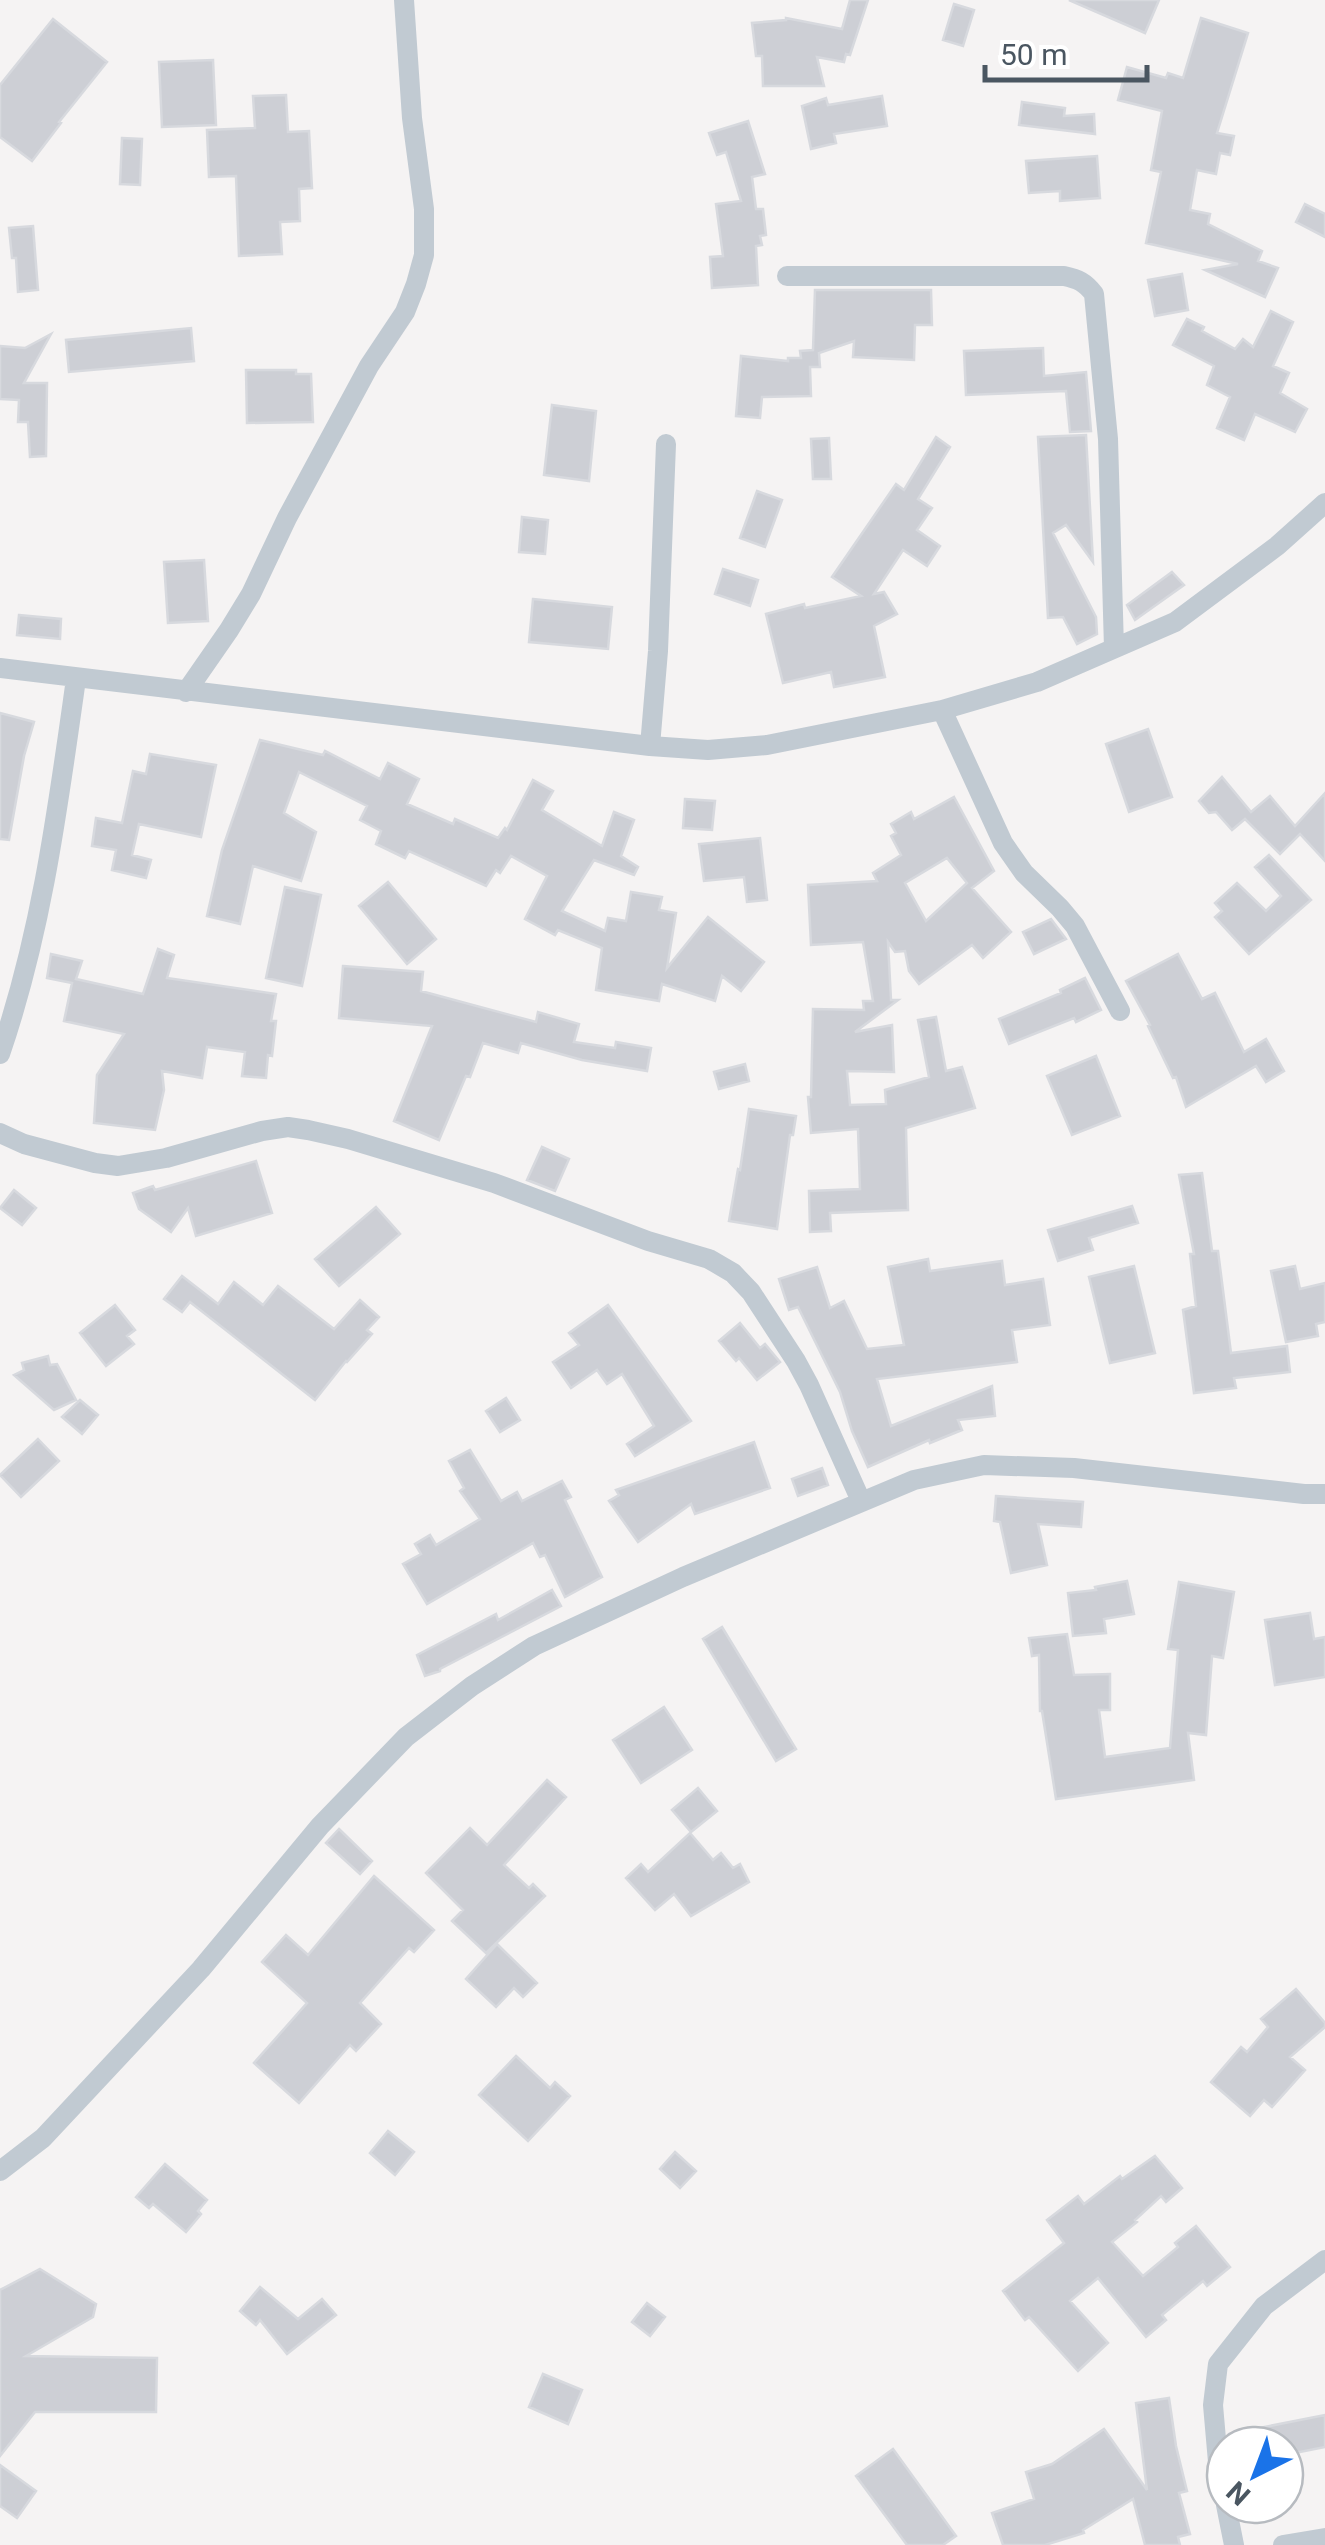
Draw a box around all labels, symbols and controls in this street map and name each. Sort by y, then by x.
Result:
scale bar [985,20,1148,82]
text: 50 m [1000,37,1067,72]
north arrow [1205,2425,1305,2525]
text: N [1220,2474,1257,2512]

